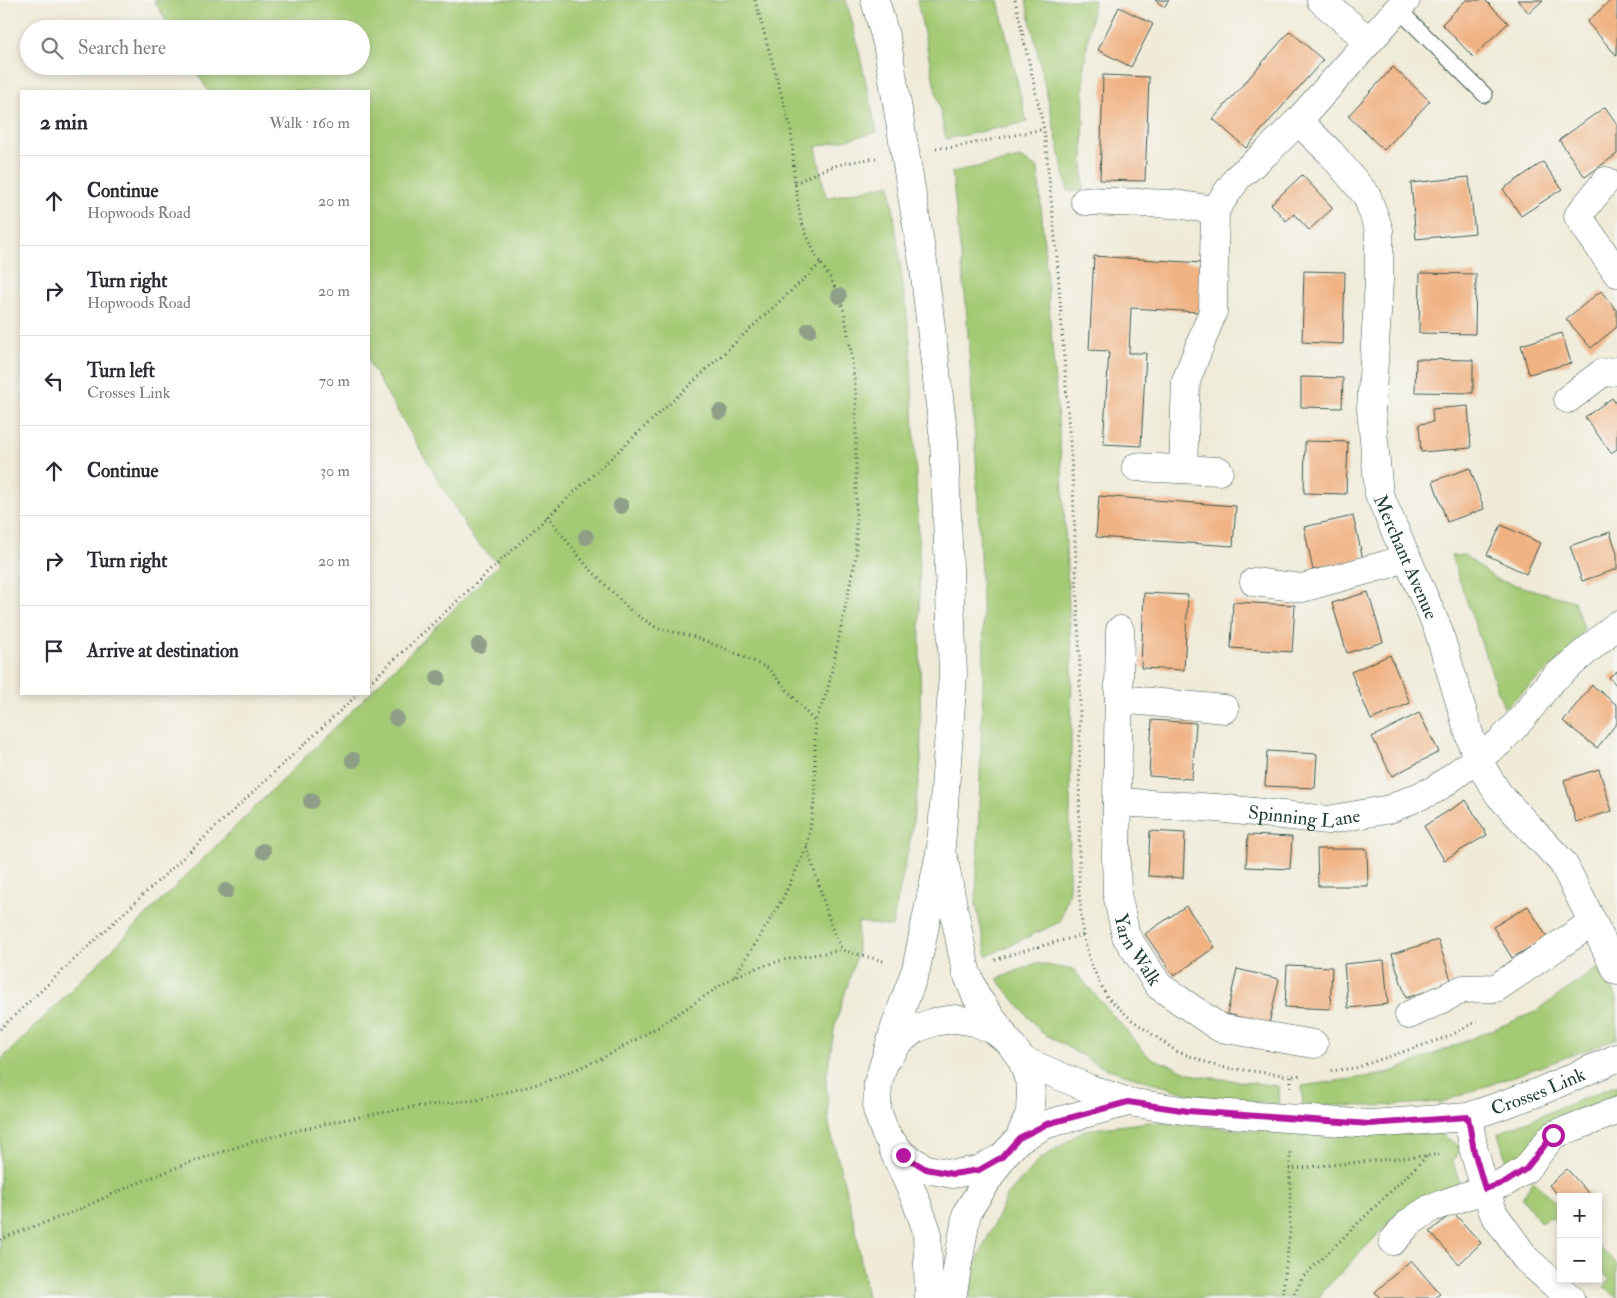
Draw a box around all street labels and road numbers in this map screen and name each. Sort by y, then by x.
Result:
street label: Merchant Avenue [1368,491,1443,623]
street label: Spinning Lane [1247,800,1362,834]
street label: Yarn Walk [1109,911,1166,991]
street label: Crosses Link [1488,1062,1589,1121]

